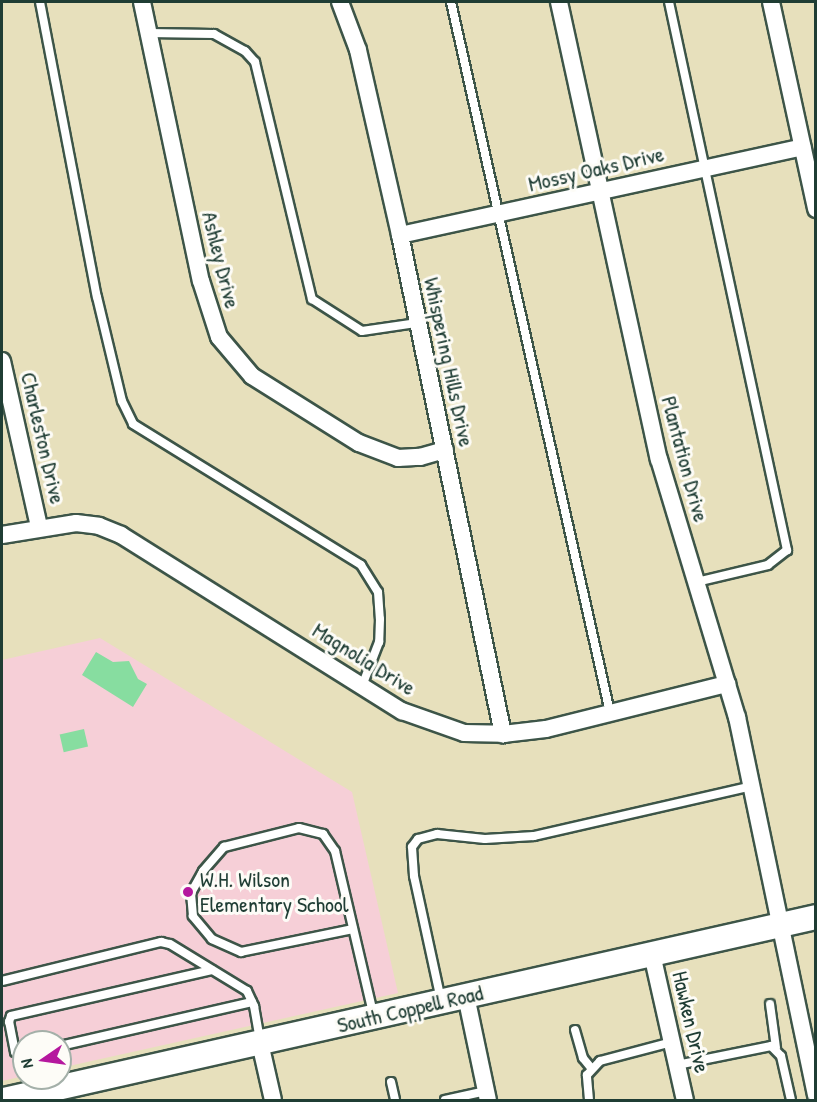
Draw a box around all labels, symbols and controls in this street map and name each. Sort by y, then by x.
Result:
street label: Mossy Oaks Drive [526,141,666,197]
street label: Ashley Drive [196,209,246,311]
street label: Whispering Hills Drive [418,275,480,449]
street label: Charleston Drive [15,370,71,506]
street label: Plantation Drive [656,393,714,525]
street label: Magnolia Drive [308,617,420,701]
place label: W.H. Wilson Elementary School [200,866,348,918]
marker: W.H. Wilson Elementary School [181,885,195,899]
street label: Hawken Drive [667,969,715,1075]
street label: South Coppell Road [335,979,485,1039]
north arrow [12,1030,72,1090]
text: N [15,1057,38,1070]

